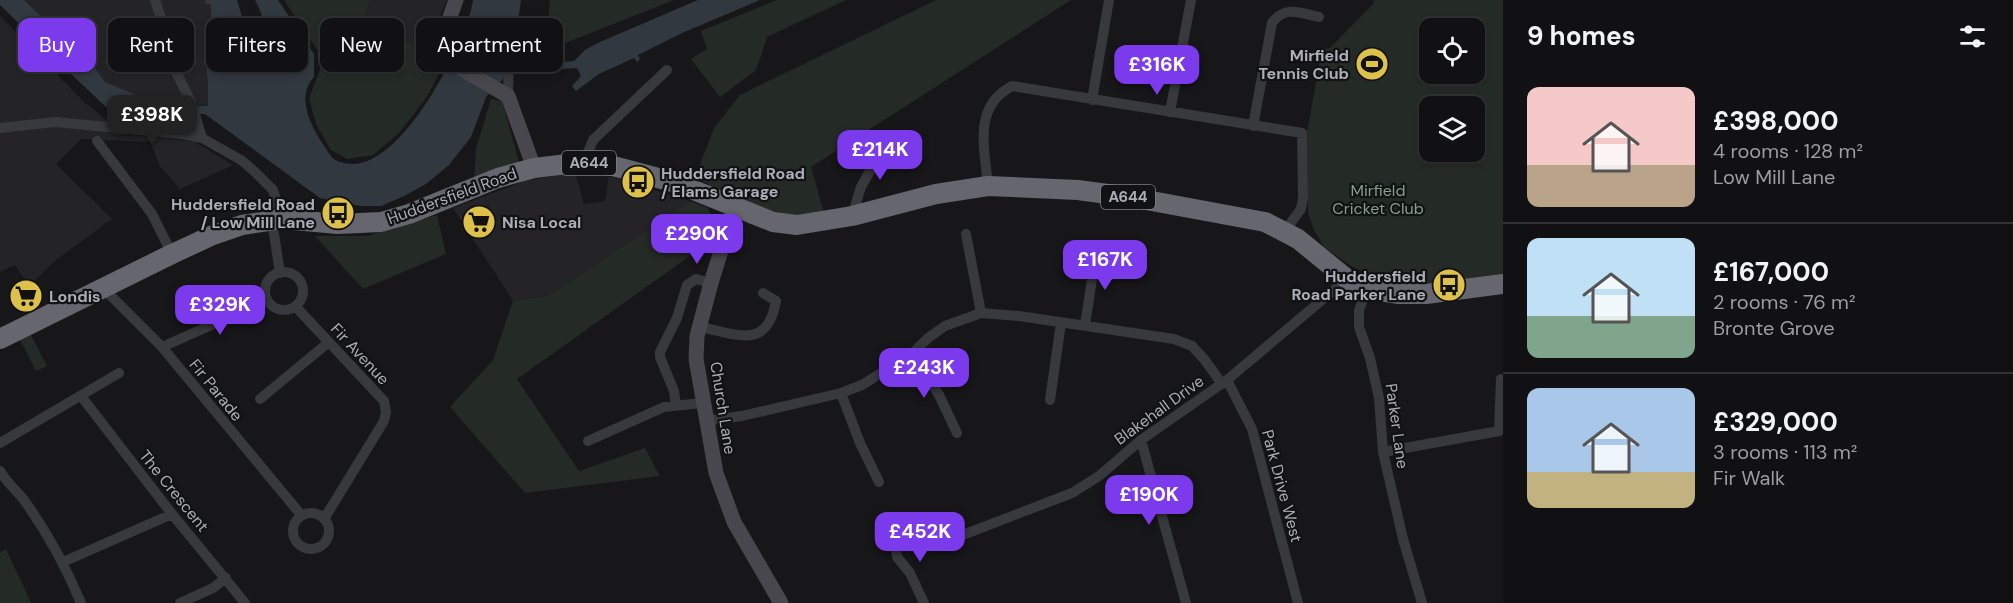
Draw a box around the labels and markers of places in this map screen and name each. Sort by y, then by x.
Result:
pin: £316K [1115,45,1199,96]
place label: Mirfield Tennis Club [1258,45,1349,84]
sports icon: Mirfield Tennis Club [1354,46,1390,82]
pin: £398K [110,95,194,146]
pin: £214K [838,130,922,181]
place label: Huddersfield Road / Elams Garage [661,163,805,202]
bus stop icon: Huddersfield Road / Elams Garage [620,164,656,200]
place label: Huddersfield Road / Low Mill Lane [171,194,315,233]
bus stop icon: Huddersfield Road / Low Mill Lane [320,195,356,231]
supermarket icon: Nisa Local [461,204,497,240]
place label: Nisa Local [502,212,581,233]
pin: £290K [655,214,739,265]
pin: £167K [1063,240,1147,291]
place label: Huddersfield Road Parker Lane [1291,266,1426,305]
bus stop icon: Huddersfield Road Parker Lane [1431,267,1467,303]
supermarket icon: Londis [8,278,44,314]
pin: £329K [178,285,262,336]
place label: Londis [49,286,101,307]
pin: £243K [882,348,966,399]
pin: £190K [1107,475,1191,526]
pin: £452K [878,512,962,563]

